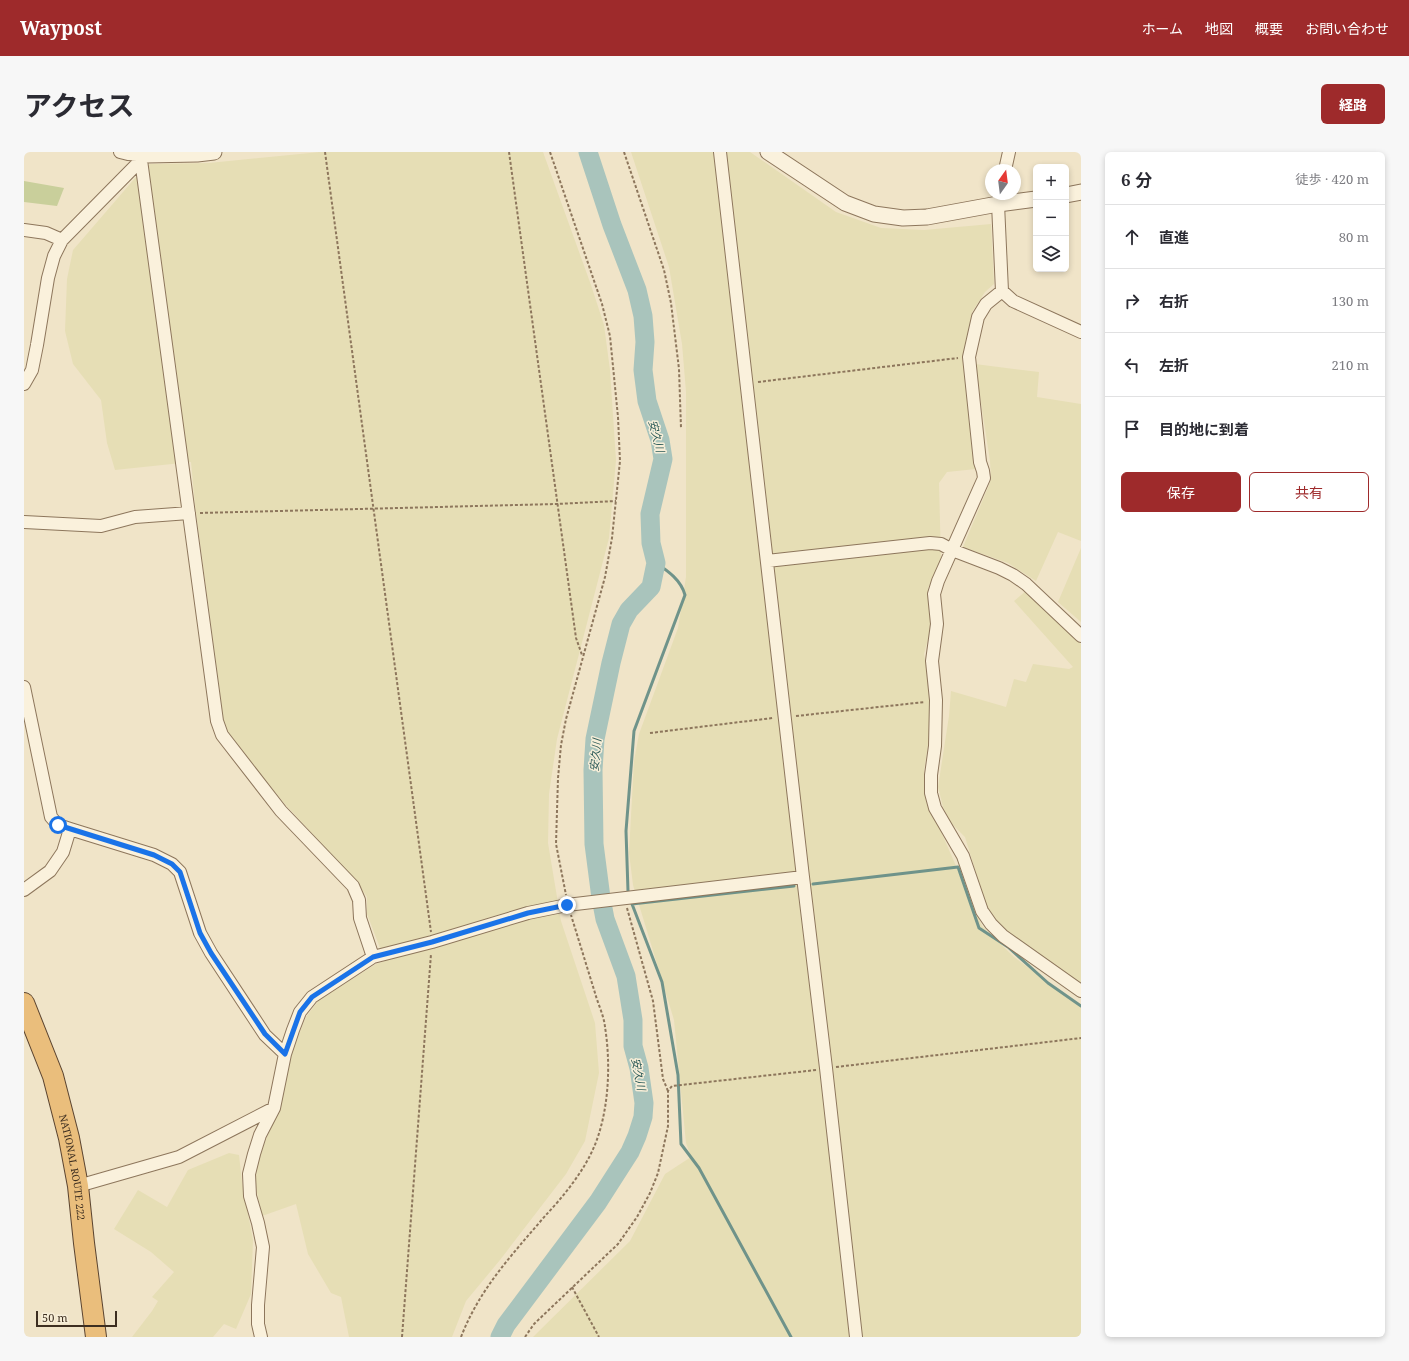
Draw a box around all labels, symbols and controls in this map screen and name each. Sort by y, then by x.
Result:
text: Waypost [20,15,102,41]
text: ホーム [1141,19,1183,38]
text: 地図 [1205,19,1233,38]
text: 概要 [1255,19,1283,38]
text: お問い合わせ [1305,19,1389,38]
button: 経路 [1321,84,1385,124]
text: アクセス [24,86,135,124]
north arrow [985,164,1021,200]
map controls [1033,164,1069,272]
button: + [1033,164,1069,200]
text: 6 分 [1121,168,1152,191]
text: 徒歩 · 420 m [1296,170,1369,188]
button: − [1033,200,1069,236]
icon: ahead [1121,226,1143,248]
text: 直進 [1159,227,1189,247]
text: 80 m [1339,228,1369,246]
button: layers [1033,236,1069,272]
icon: right [1121,290,1143,312]
text: 右折 [1159,291,1189,311]
text: 130 m [1332,292,1369,310]
icon: left [1121,354,1143,376]
text: 左折 [1159,355,1189,375]
text: 210 m [1332,356,1369,374]
water label: 安久川 [645,418,669,455]
icon: arrive [1121,418,1143,440]
text: 目的地に到着 [1159,419,1249,439]
button: 保存 [1121,472,1241,512]
button: 共有 [1249,472,1369,512]
water label: 安久川 [586,737,604,772]
route start [49,816,67,834]
route end [558,896,576,914]
water label: 安久川 [628,1056,650,1093]
street label: NATIONAL ROUTE 222 [56,1113,89,1221]
scale bar [36,1309,117,1328]
text: 50 m [42,1310,68,1325]

